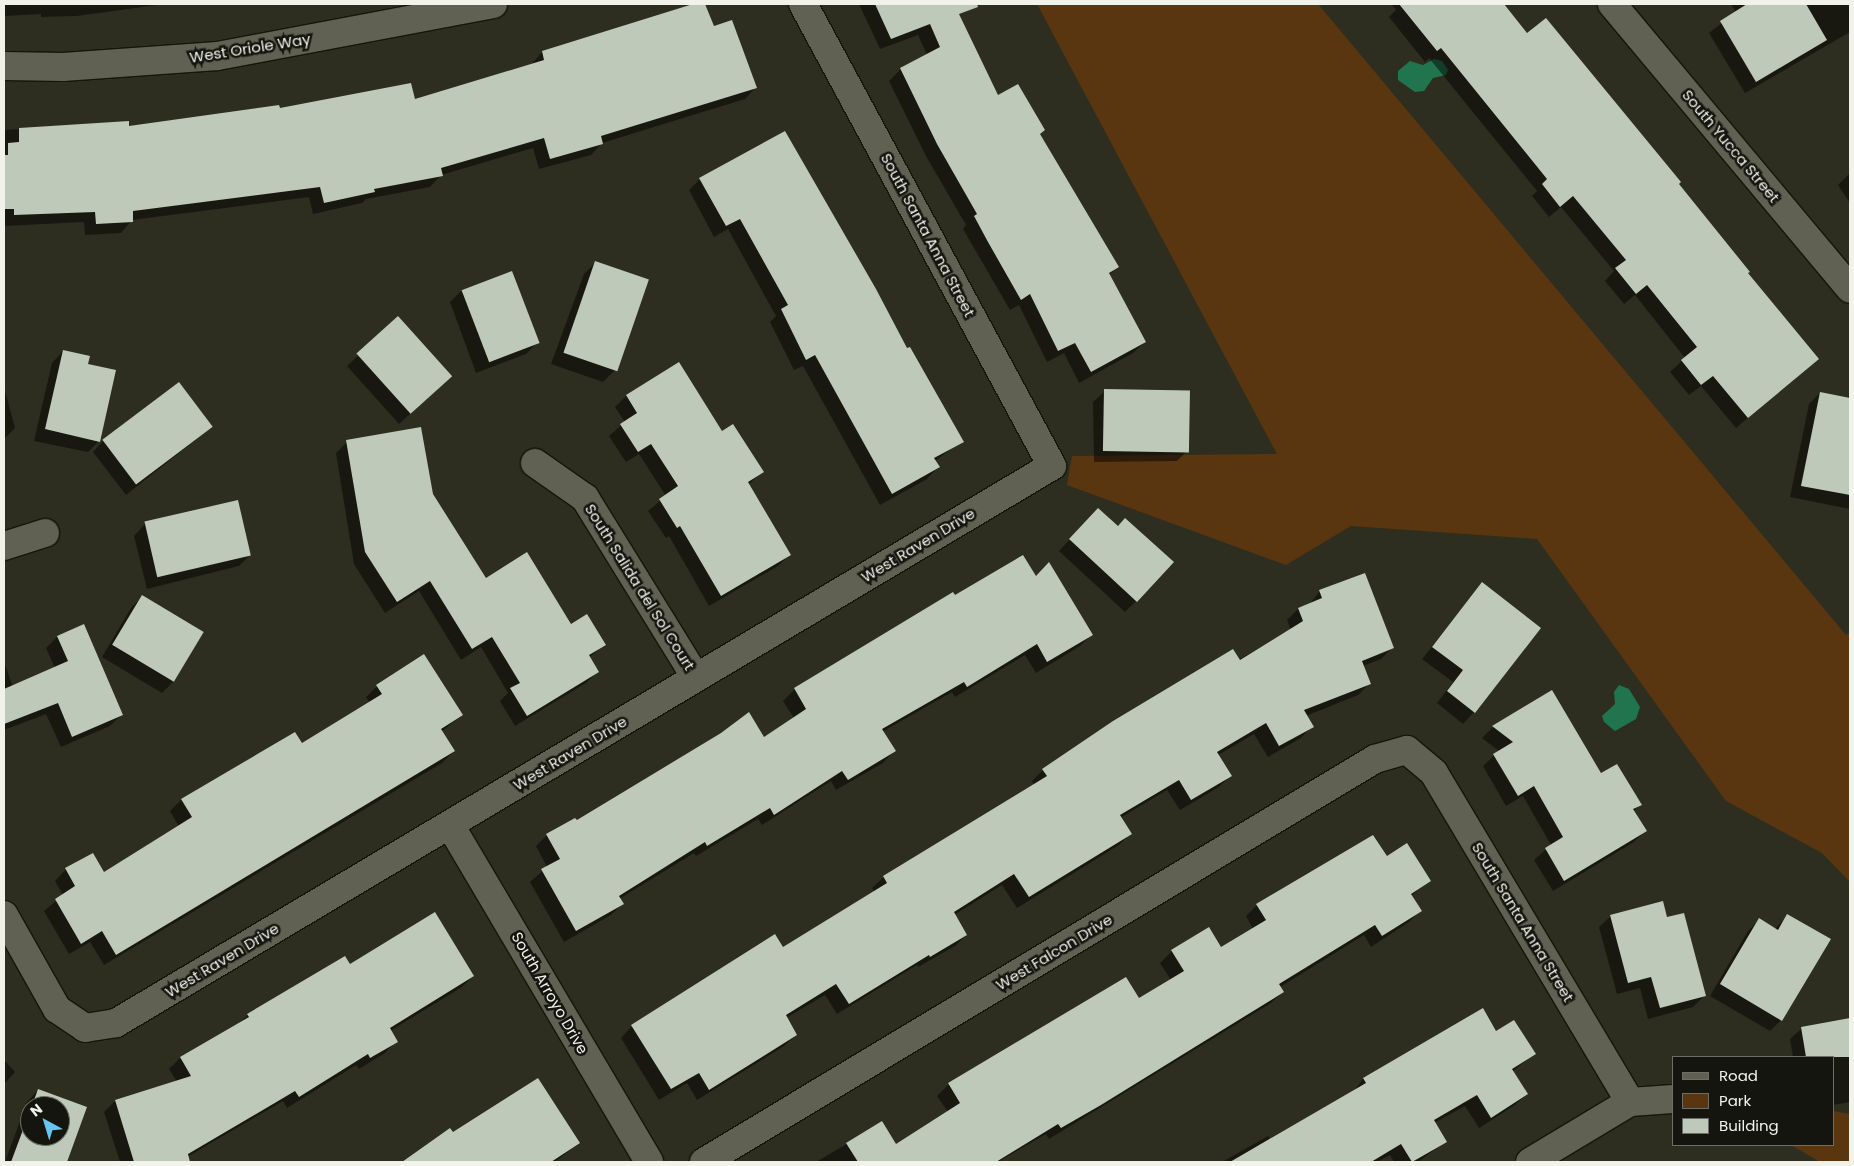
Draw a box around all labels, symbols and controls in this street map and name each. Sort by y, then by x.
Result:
street label: West Oriole Way [188,30,312,66]
street label: South Yucca Street [1679,86,1783,206]
street label: South Santa Anna Street [877,150,979,320]
street label: South Salida del Sol Court [581,501,699,673]
street label: West Raven Drive [858,504,978,586]
street label: West Raven Drive [510,712,630,794]
street label: South Santa Anna Street [1468,839,1578,1005]
street label: West Falcon Drive [993,910,1115,994]
street label: West Raven Drive [162,919,282,1001]
street label: South Arroyo Drive [508,929,592,1057]
legend [1672,1056,1834,1146]
text: Road [1719,1065,1758,1086]
text: Park [1719,1090,1751,1111]
north arrow [20,1096,70,1146]
text: N [26,1099,47,1121]
text: Building [1719,1115,1779,1136]

